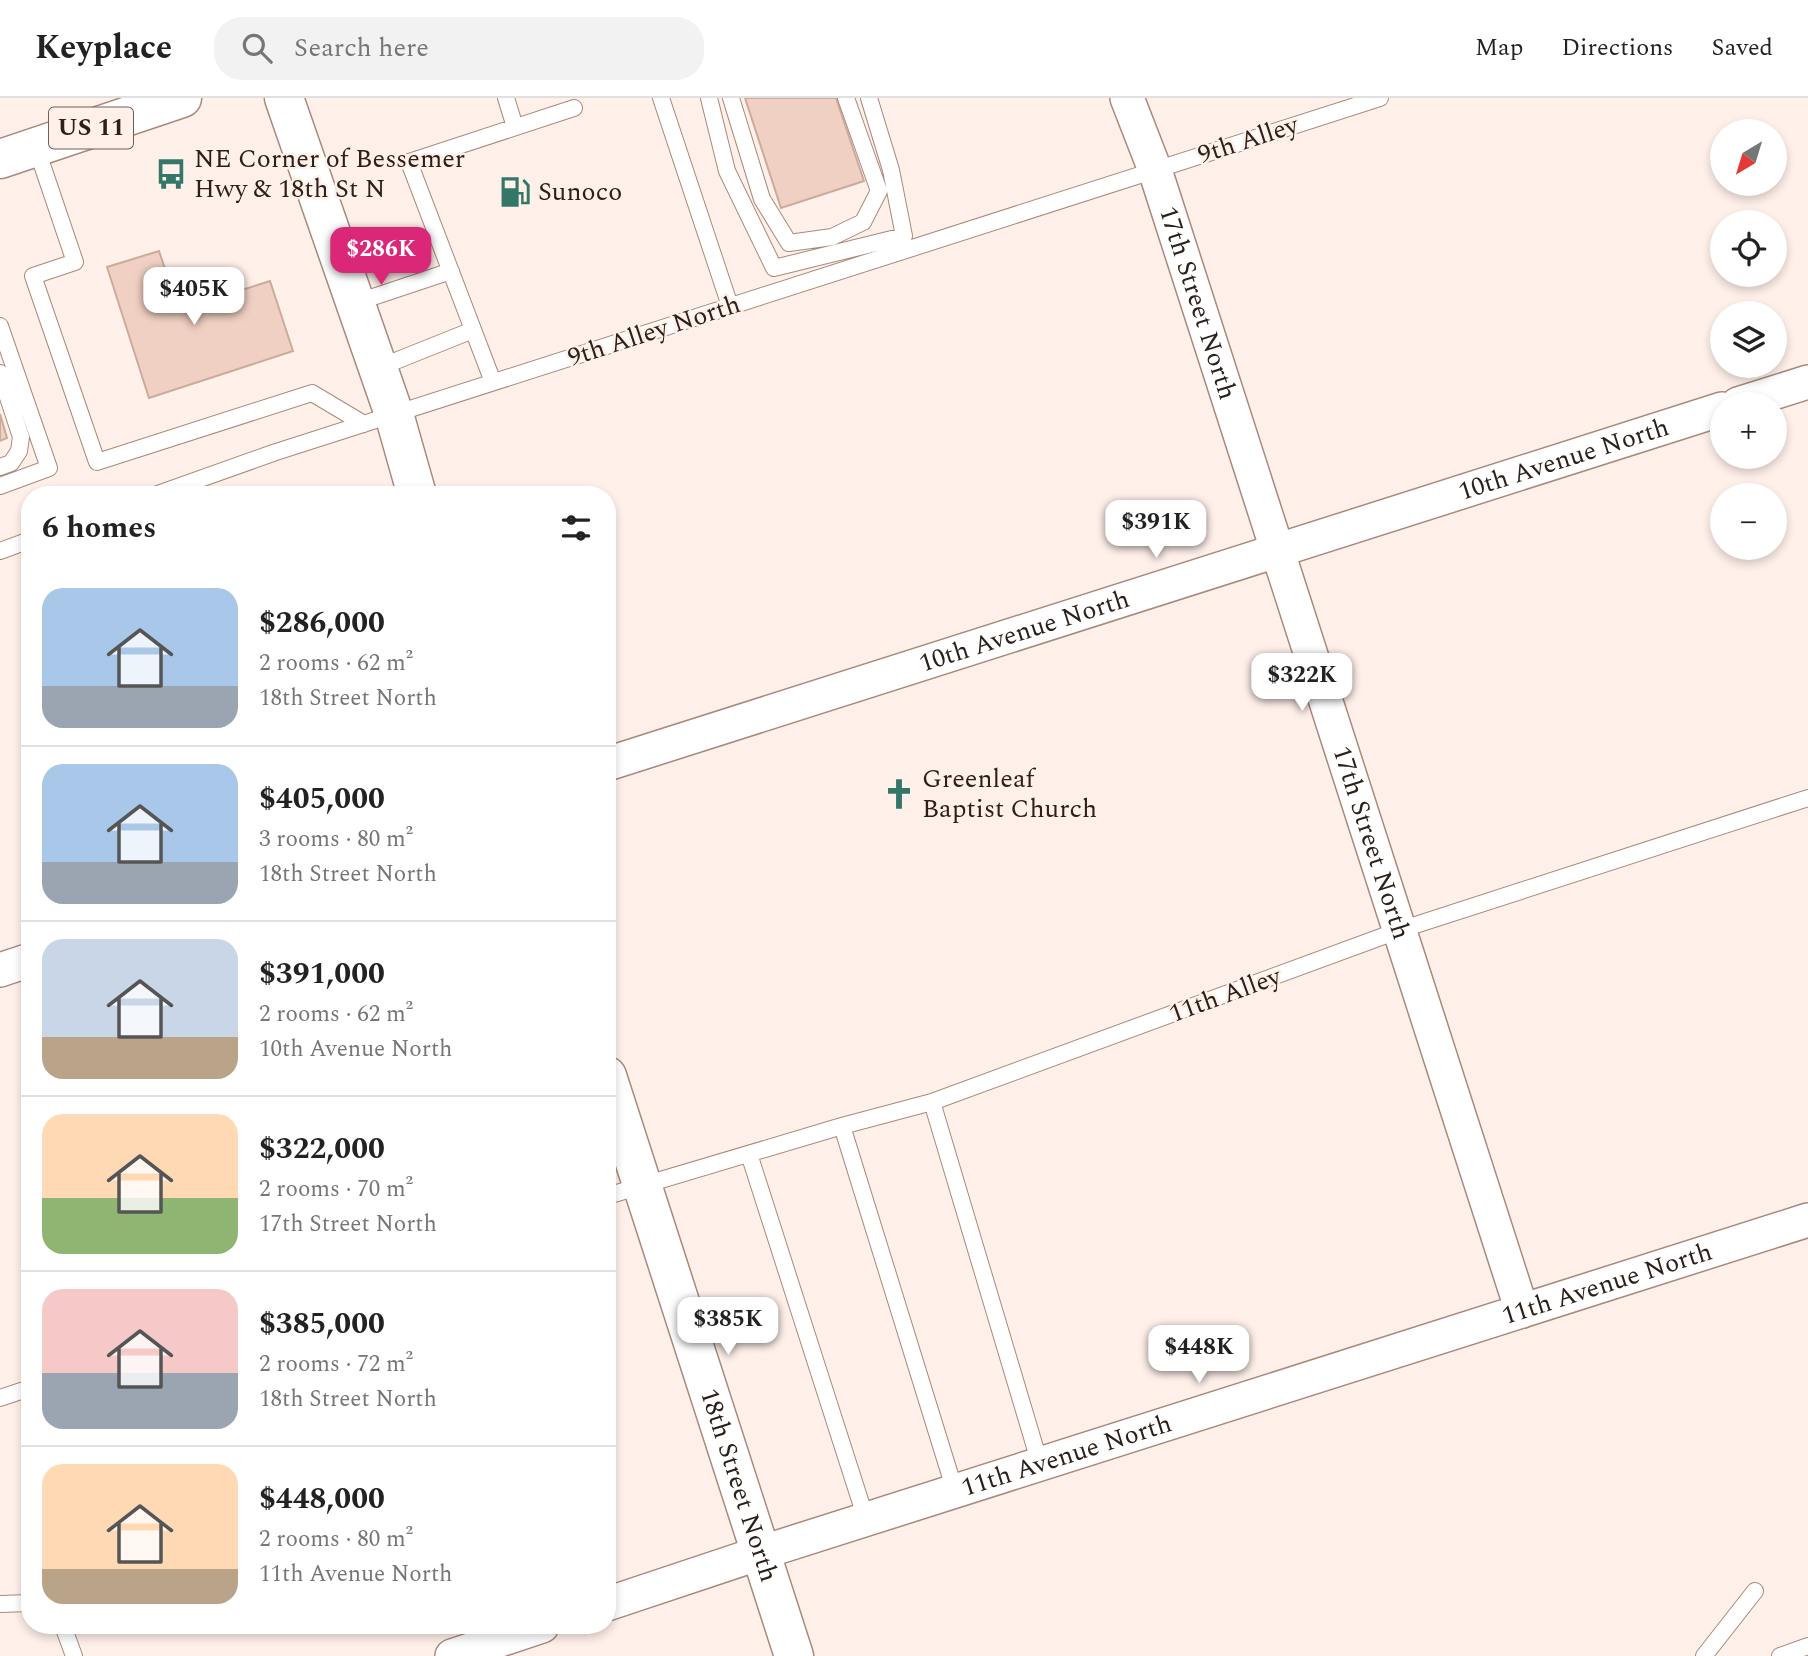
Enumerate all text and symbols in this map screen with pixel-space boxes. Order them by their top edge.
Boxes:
search box [214,17,704,80]
text: Keyplace [35,23,172,73]
text: Search here [294,28,429,68]
icon: search [238,29,276,67]
text: Map [1475,30,1523,66]
text: Directions [1561,30,1673,66]
text: Saved [1711,30,1773,66]
street label: 9th Alley [1193,105,1305,175]
road number: US 11 [49,108,133,148]
north arrow [1710,119,1787,196]
map controls [1710,119,1787,560]
place label: NE Corner of Bessemer Hwy & 18th St N [194,139,465,209]
bus stop icon: NE Corner of Bessemer Hwy & 18th St N [154,157,188,191]
place label: Sunoco [538,172,622,212]
fuel station icon: Sunoco [498,175,532,209]
street label: 17th Street North [1148,201,1248,405]
button: locate [1710,210,1787,287]
pin: $286K [332,228,430,287]
text: $286K [346,232,416,267]
pin: $405K [145,268,243,327]
text: $405K [159,272,229,307]
street label: 9th Alley North [563,284,745,378]
button: layers [1710,301,1787,378]
button: + [1710,392,1787,469]
street label: 10th Avenue North [1453,407,1674,512]
button: − [1710,483,1787,560]
pin: $391K [1107,500,1205,560]
text: 6 homes [42,505,156,551]
text: $391K [1121,505,1191,540]
icon: filters [557,509,595,547]
street label: 10th Avenue North [914,579,1135,683]
text: $286,000 [259,600,385,646]
icon: home [98,616,182,700]
text: 2 rooms · 62 m² [259,646,413,681]
pin: $322K [1253,654,1351,713]
text: $322K [1267,658,1337,693]
text: 18th Street North [259,681,437,716]
street label: 17th Street North [1322,741,1421,945]
place label: Greenleaf Baptist Church [922,759,1097,829]
text: $405,000 [259,776,385,822]
church icon: Greenleaf Baptist Church [882,777,916,811]
icon: home [98,792,182,876]
text: 3 rooms · 80 m² [259,822,413,857]
text: 18th Street North [259,857,437,892]
text: $391,000 [259,951,385,997]
street label: 11th Alley [1163,956,1288,1034]
icon: home [98,967,182,1051]
text: 2 rooms · 62 m² [259,997,413,1032]
text: 10th Avenue North [259,1032,452,1067]
text: $322,000 [259,1126,385,1172]
icon: home [98,1142,182,1226]
text: 2 rooms · 70 m² [259,1172,413,1207]
text: 17th Street North [259,1207,437,1242]
street label: 11th Avenue North [1497,1232,1717,1336]
pin: $385K [679,1298,777,1357]
text: $385,000 [259,1301,385,1347]
text: $385K [693,1302,763,1337]
icon: home [98,1317,182,1401]
pin: $448K [1150,1326,1248,1385]
text: $448K [1164,1330,1234,1365]
text: 2 rooms · 72 m² [259,1347,413,1382]
text: 18th Street North [259,1382,437,1417]
street label: 18th Street North [689,1383,789,1587]
street label: 11th Avenue North [956,1403,1177,1508]
text: $448,000 [259,1476,385,1522]
icon: home [98,1492,182,1576]
text: 2 rooms · 80 m² [259,1522,413,1557]
text: 11th Avenue North [259,1557,452,1592]

